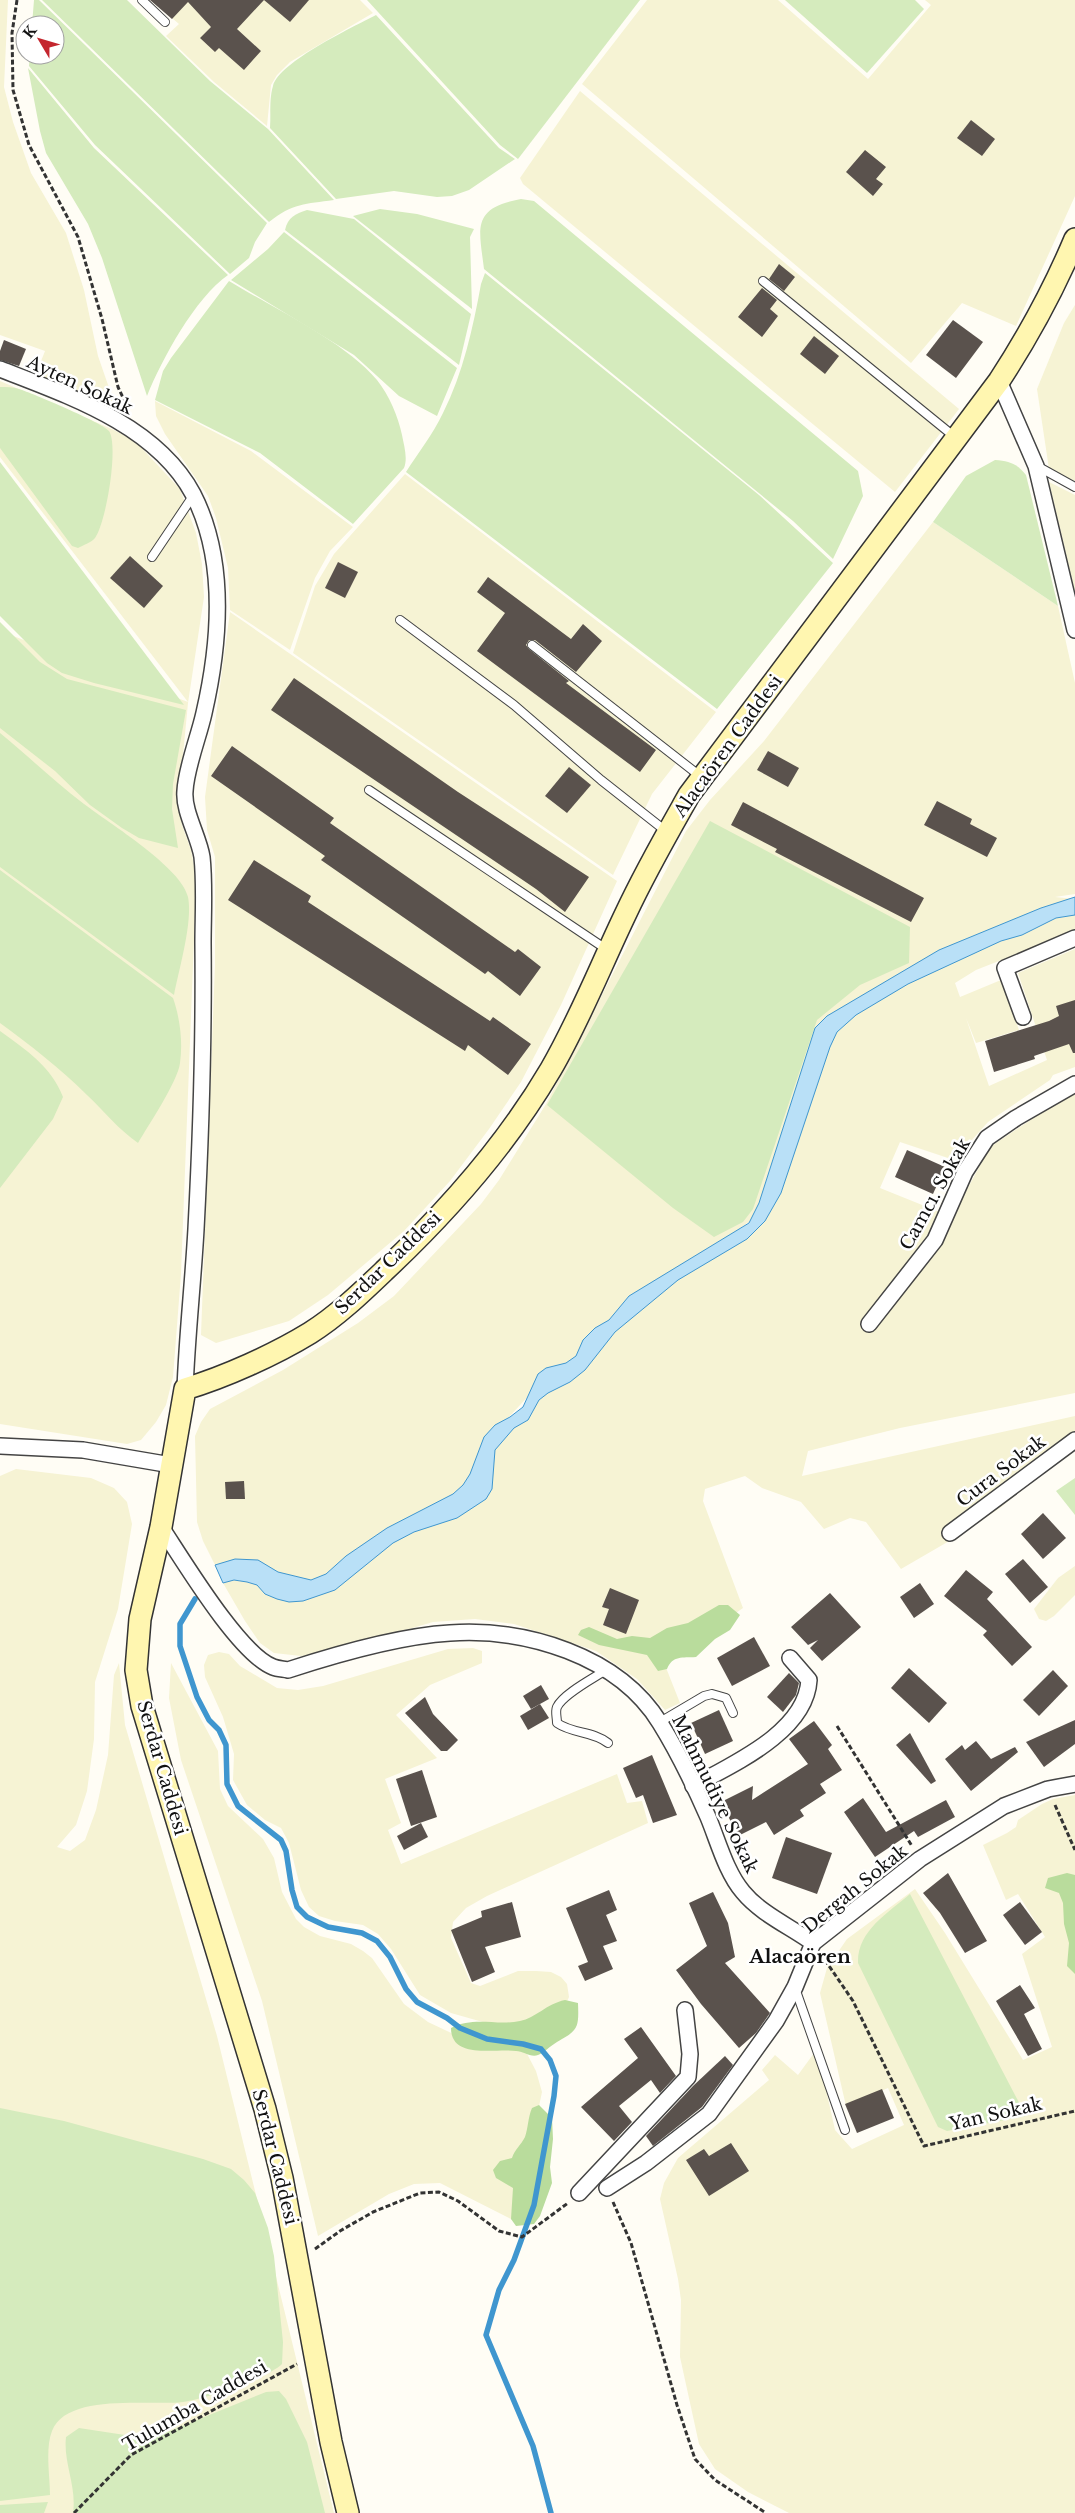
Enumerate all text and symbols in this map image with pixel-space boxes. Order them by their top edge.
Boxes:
north arrow [15,15,65,65]
text: K [19,22,41,42]
street label: Ayten Sokak [23,350,137,419]
street label: Alacaören Caddesi [668,670,787,822]
street label: Camcı. Sokak [895,1134,975,1254]
street label: Serdar Caddesi [330,1207,446,1319]
street label: Cura Sokak [952,1430,1050,1512]
street label: Serdar Caddesi [132,1698,192,1838]
street label: Mahmudiye Sokak [667,1711,763,1877]
street label: Dergah Sokak [798,1840,912,1938]
district label: Alacaören [748,1945,851,1968]
street label: Serdar Caddesi [248,2087,302,2227]
street label: Yan Sokak [946,2093,1045,2136]
street label: Tulumba Caddesi [119,2356,271,2456]

